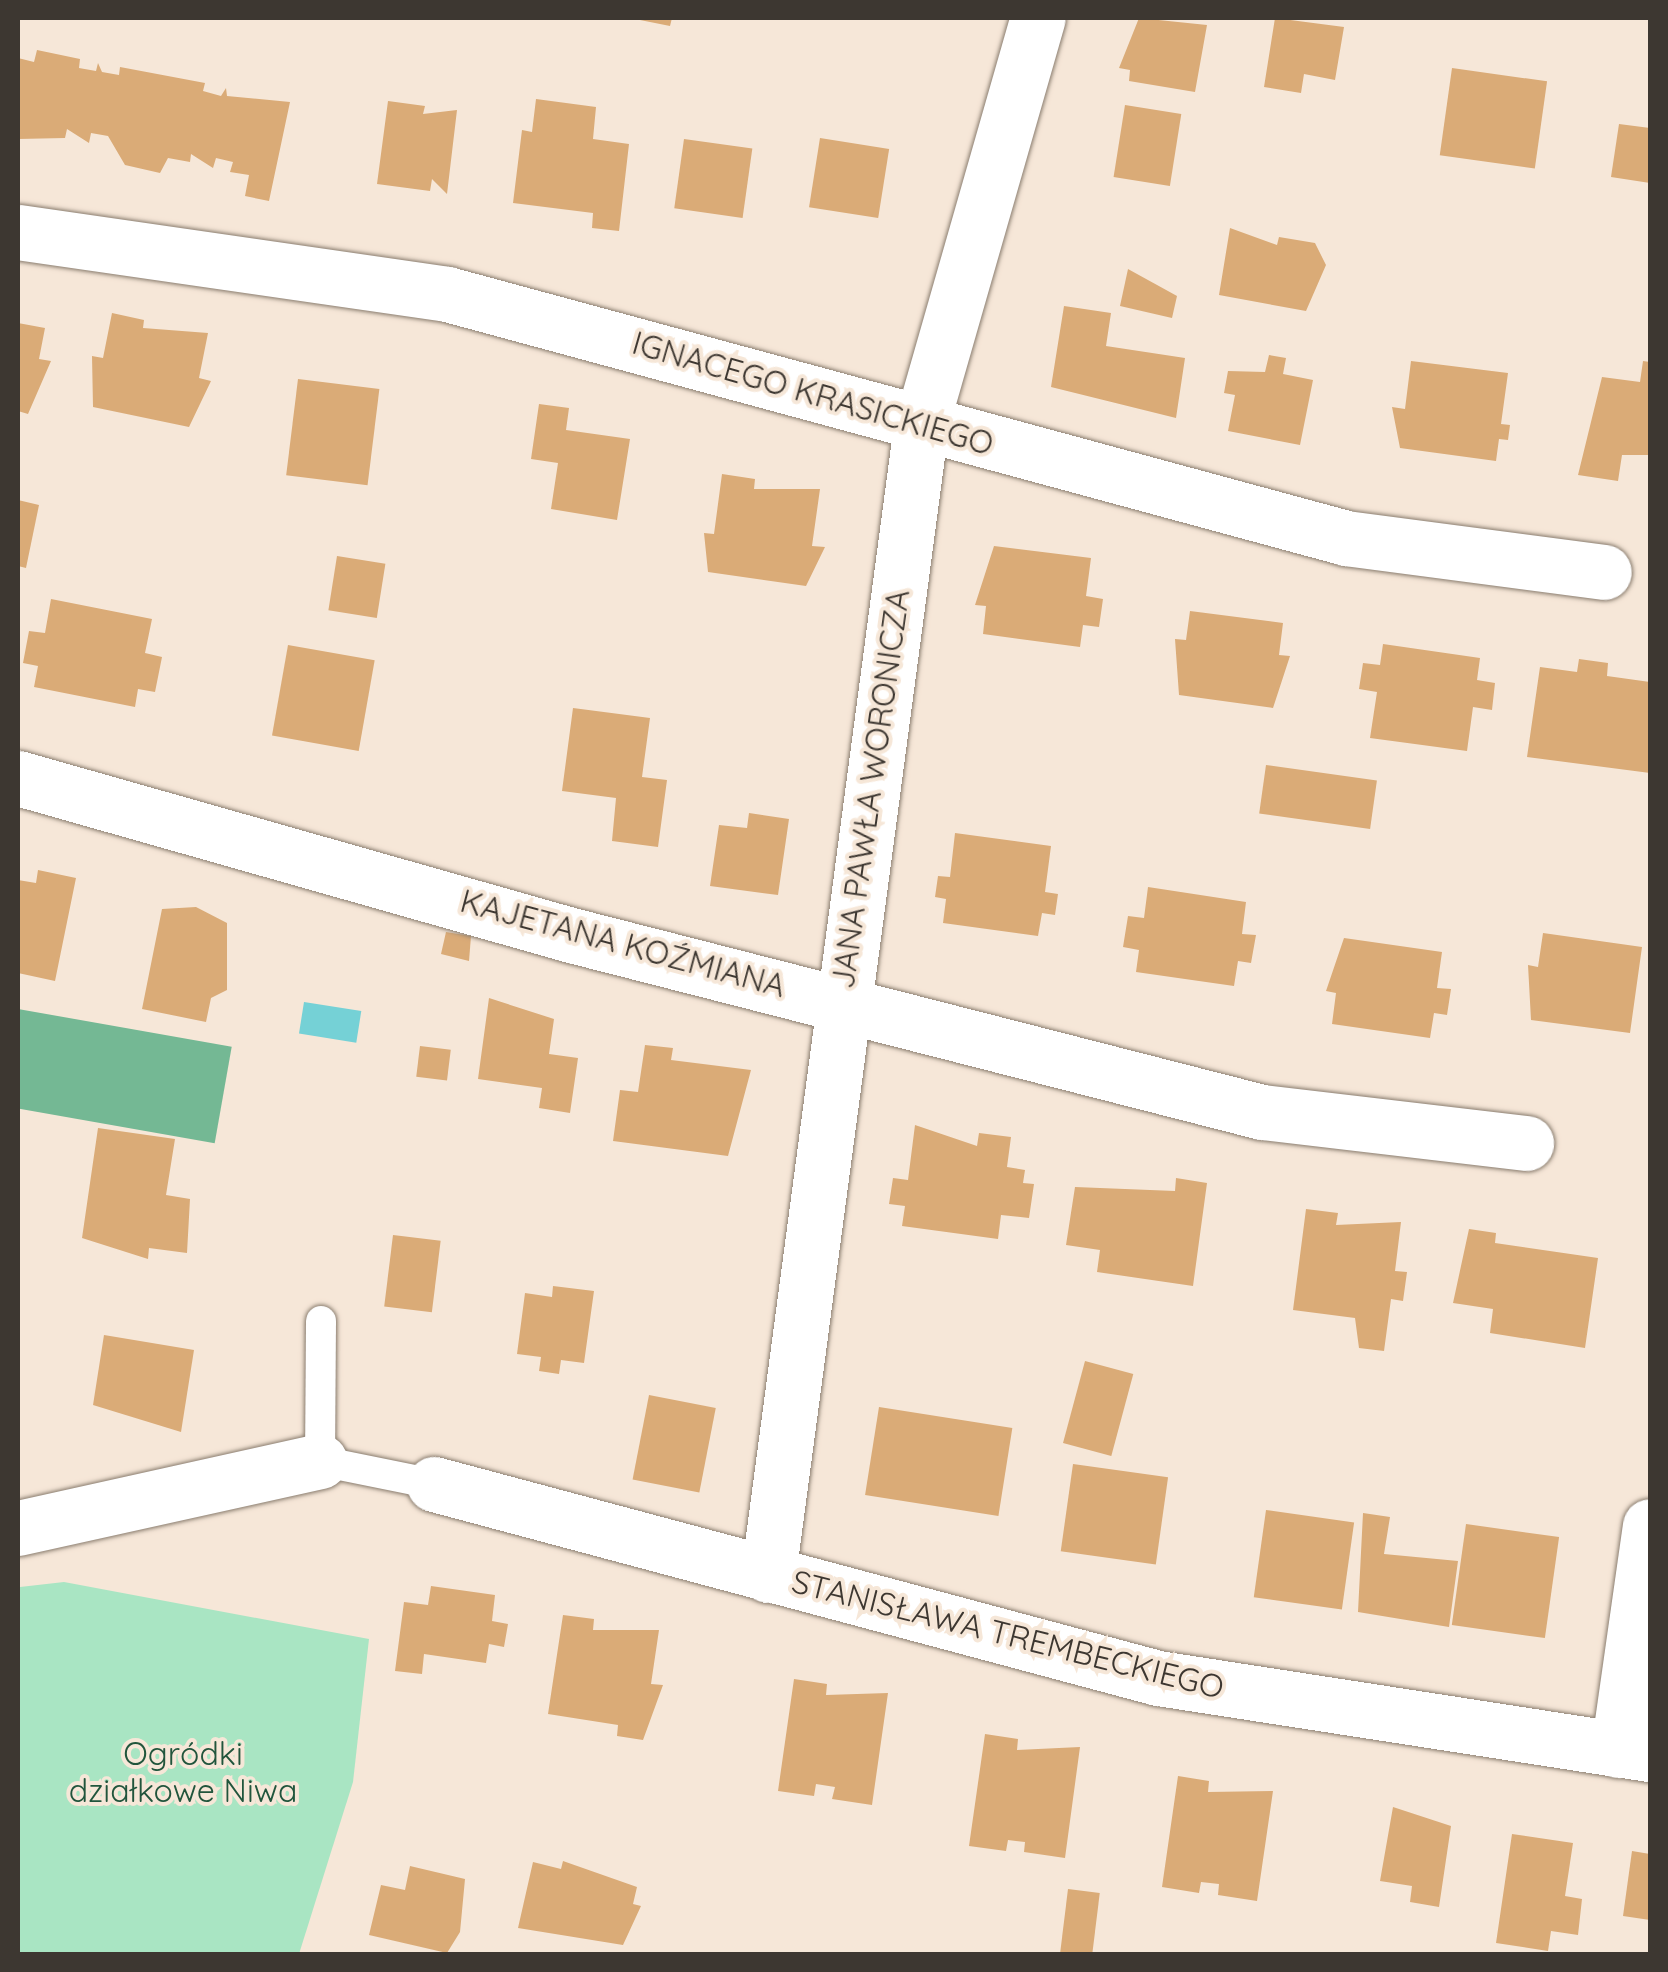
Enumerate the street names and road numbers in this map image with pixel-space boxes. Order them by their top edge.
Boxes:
street label: IGNACEGO KRASICKIEGO [628,323,998,463]
street label: JANA PAWŁA WORONICZA [823,587,917,991]
street label: KAJETANA KOŹMIANA [456,881,790,1005]
street label: STANISŁAWA TREMBECKIEGO [788,1562,1228,1706]

